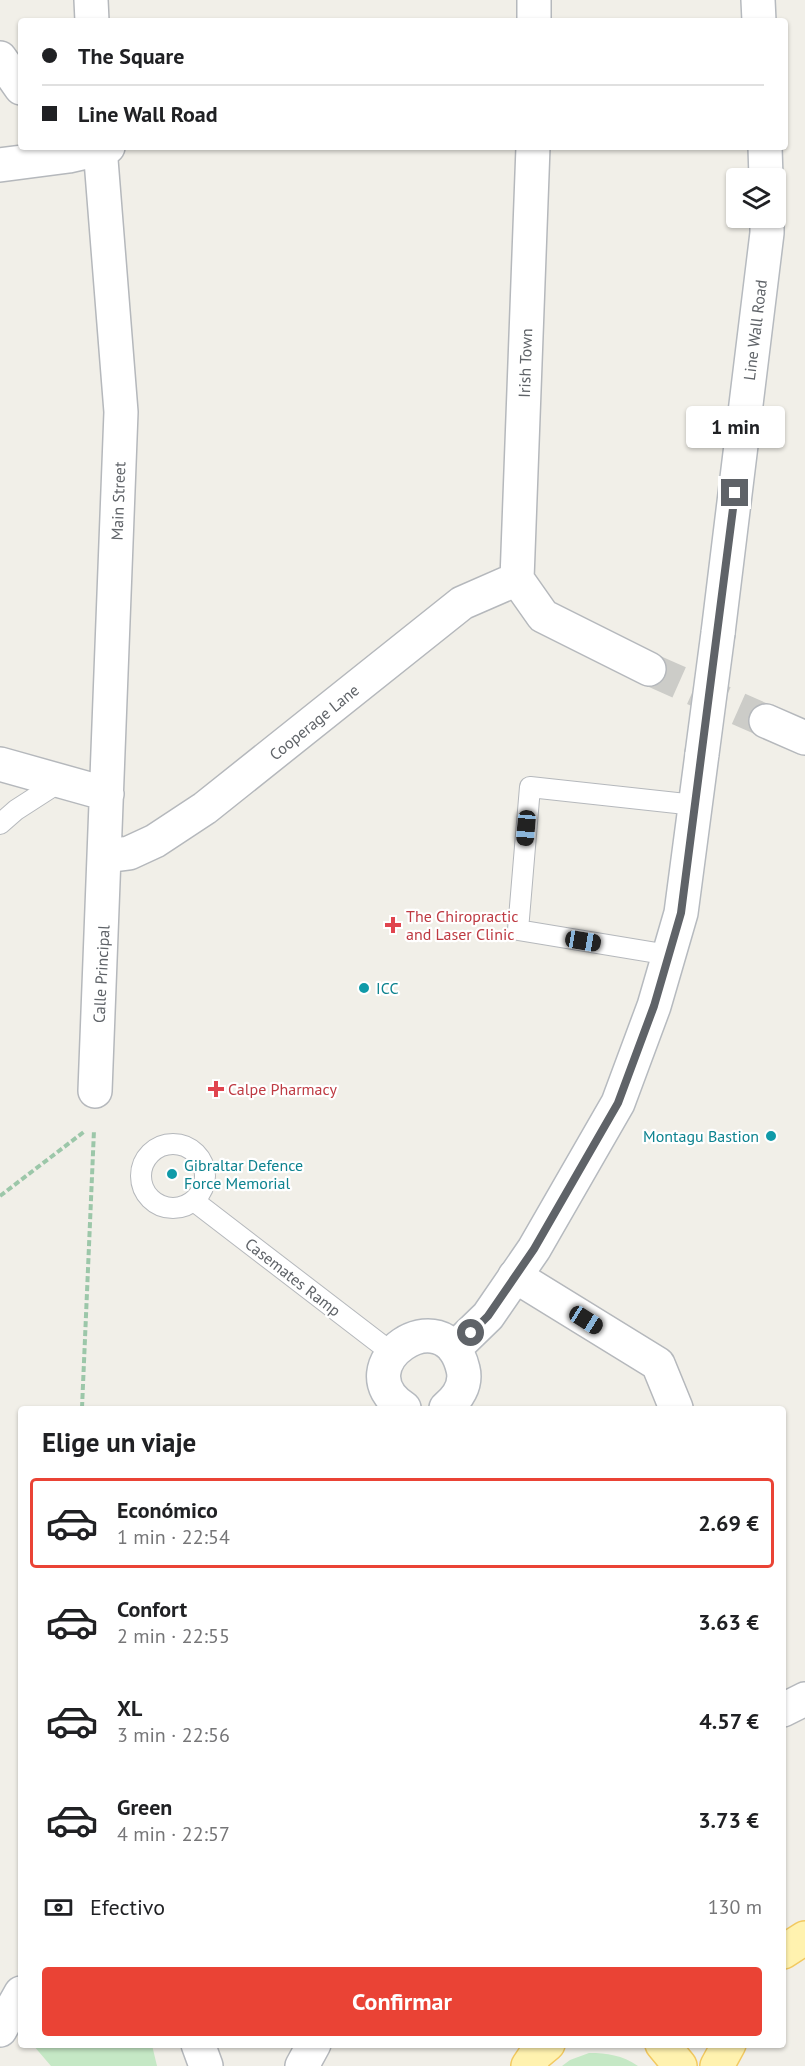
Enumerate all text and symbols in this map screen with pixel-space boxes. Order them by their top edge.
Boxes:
text: The Square [78,42,184,70]
text: Line Wall Road [78,100,218,128]
map controls [726,168,786,228]
button: layers [726,168,786,228]
street label: Line Wall Road [739,278,771,382]
street label: Irish Town [514,328,536,398]
callout: 1 min [686,406,784,448]
text: 1 min [711,414,760,440]
street label: Main Street [107,461,129,541]
route end [721,479,748,506]
street label: Cooperage Lane [265,680,363,764]
car [515,809,537,847]
place label: The Chiropractic and Laser Clinic [406,906,518,944]
marker: The Chiropractic and Laser Clinic [384,916,402,934]
street label: Calle Principal [88,924,114,1024]
car [564,929,602,953]
place label: ICC [376,978,399,998]
marker: ICC [357,981,371,995]
place label: Calpe Pharmacy [228,1079,338,1099]
marker: Calpe Pharmacy [209,1082,223,1096]
place label: Montagu Bastion [643,1126,759,1146]
marker: Montagu Bastion [764,1129,778,1143]
place label: Gibraltar Defence Force Memorial [184,1155,303,1193]
marker: Gibraltar Defence Force Memorial [165,1167,179,1181]
street label: Casemates Ramp [241,1233,345,1321]
car [566,1303,606,1337]
route start [457,1319,484,1346]
text: Elige un viaje [42,1425,196,1459]
icon: car [45,1496,99,1550]
text: Económico [117,1496,218,1524]
text: 2.69 € [698,1509,759,1537]
text: 1 min · 22:54 [117,1524,230,1550]
icon: car [45,1595,99,1649]
text: Confort [117,1595,187,1623]
text: 3.63 € [698,1608,759,1636]
text: 2 min · 22:55 [117,1623,230,1649]
icon: car [45,1694,99,1748]
text: XL [117,1694,142,1722]
text: 4.57 € [699,1707,759,1735]
text: 3 min · 22:56 [117,1722,230,1748]
icon: car [45,1793,99,1847]
text: Green [117,1793,172,1821]
text: 3.73 € [698,1806,759,1834]
text: 4 min · 22:57 [117,1821,230,1847]
icon: cash [42,1891,75,1924]
text: Efectivo [90,1893,165,1921]
text: 130 m [708,1894,762,1920]
button: Confirmar [42,1967,762,2036]

